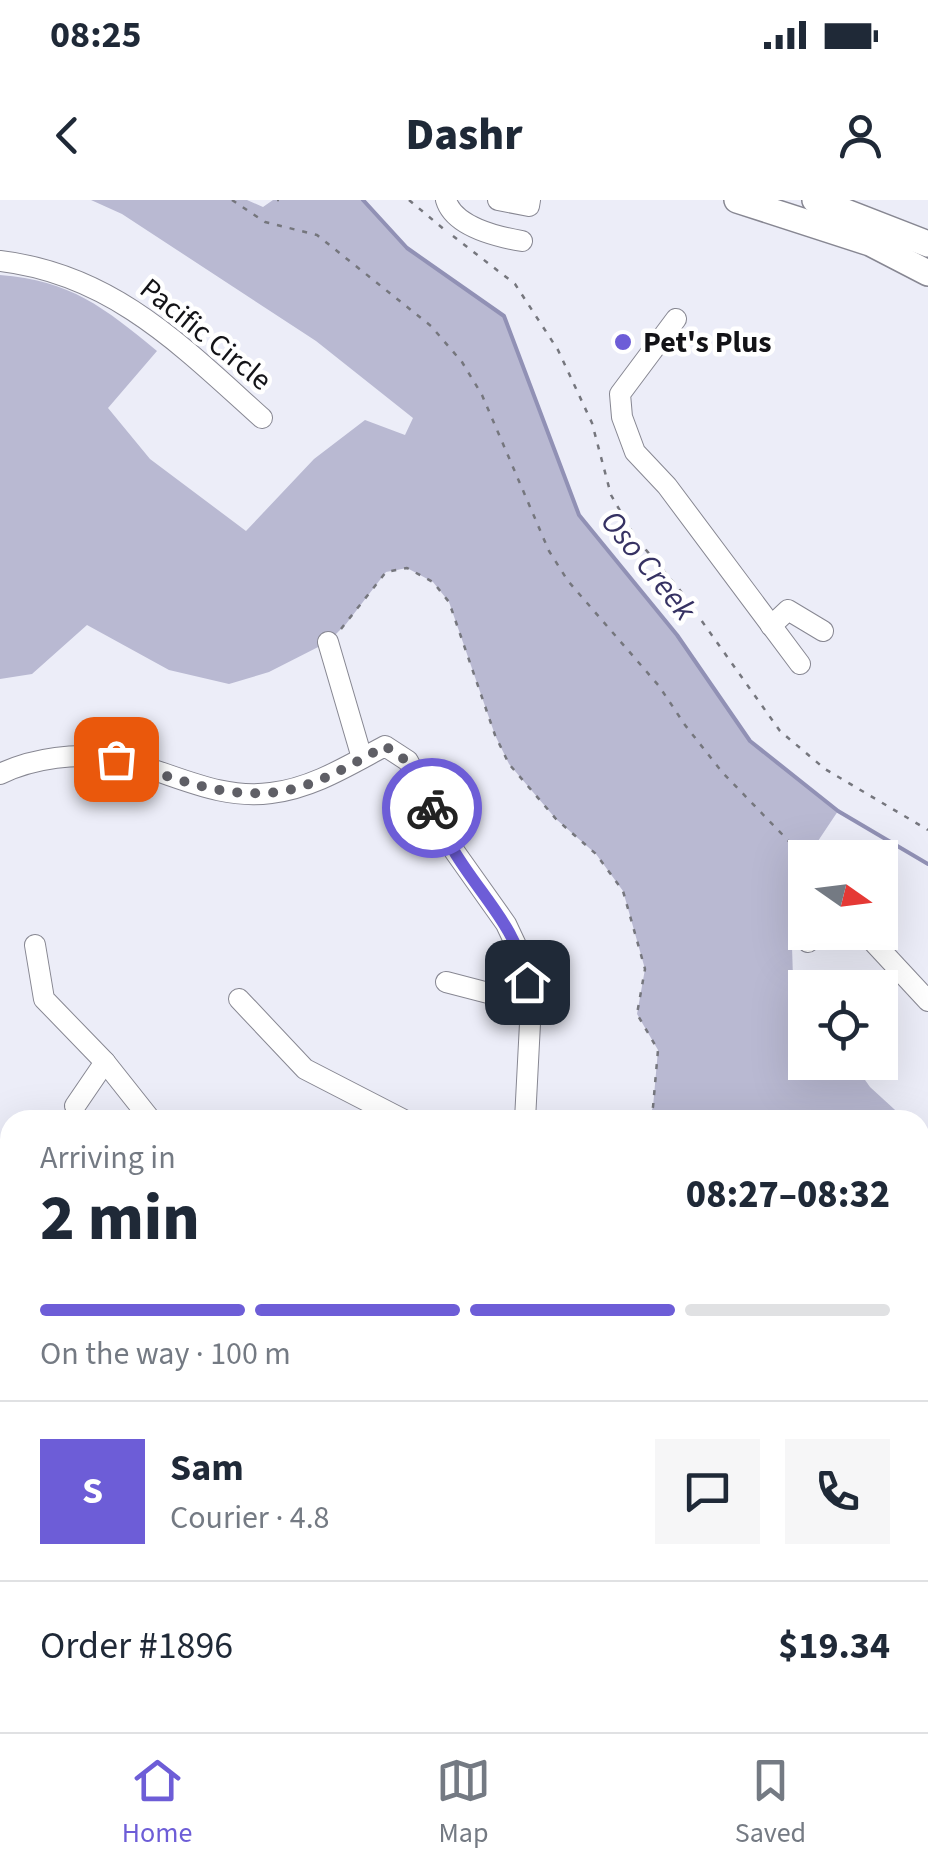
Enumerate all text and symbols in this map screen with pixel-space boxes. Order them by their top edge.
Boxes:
text: 08:25 [50,8,142,62]
text: Dashr [405,103,523,167]
icon: back [40,108,95,163]
icon: person [833,108,888,163]
street label: Pacific Circle [131,268,281,401]
place label: Pet's Plus [643,321,771,364]
marker: Pet's Plus [612,331,634,353]
water label: Oso Creek [589,501,708,631]
pin [74,717,159,802]
icon: bag [89,732,144,787]
courier [382,758,482,858]
icon: bike [405,781,460,836]
north arrow [788,840,898,950]
map controls [788,840,898,1080]
pin [485,940,570,1025]
icon: home [500,955,555,1010]
button: locate [788,970,898,1080]
text: Arriving in [40,1135,176,1181]
text: 08:27–08:32 [686,1168,890,1222]
text: 2 min [40,1172,200,1265]
text: On the way · 100 m [40,1331,291,1377]
button: chat [655,1439,760,1544]
button: phone [785,1439,890,1544]
text: Sam [170,1441,244,1495]
text: S [82,1464,103,1518]
text: Courier · 4.8 [170,1495,330,1541]
text: Order #1896 [40,1619,233,1673]
text: $19.34 [778,1619,890,1673]
tab: Home [122,1753,192,1853]
tab: Map [436,1753,491,1853]
tab: Saved [735,1753,806,1853]

